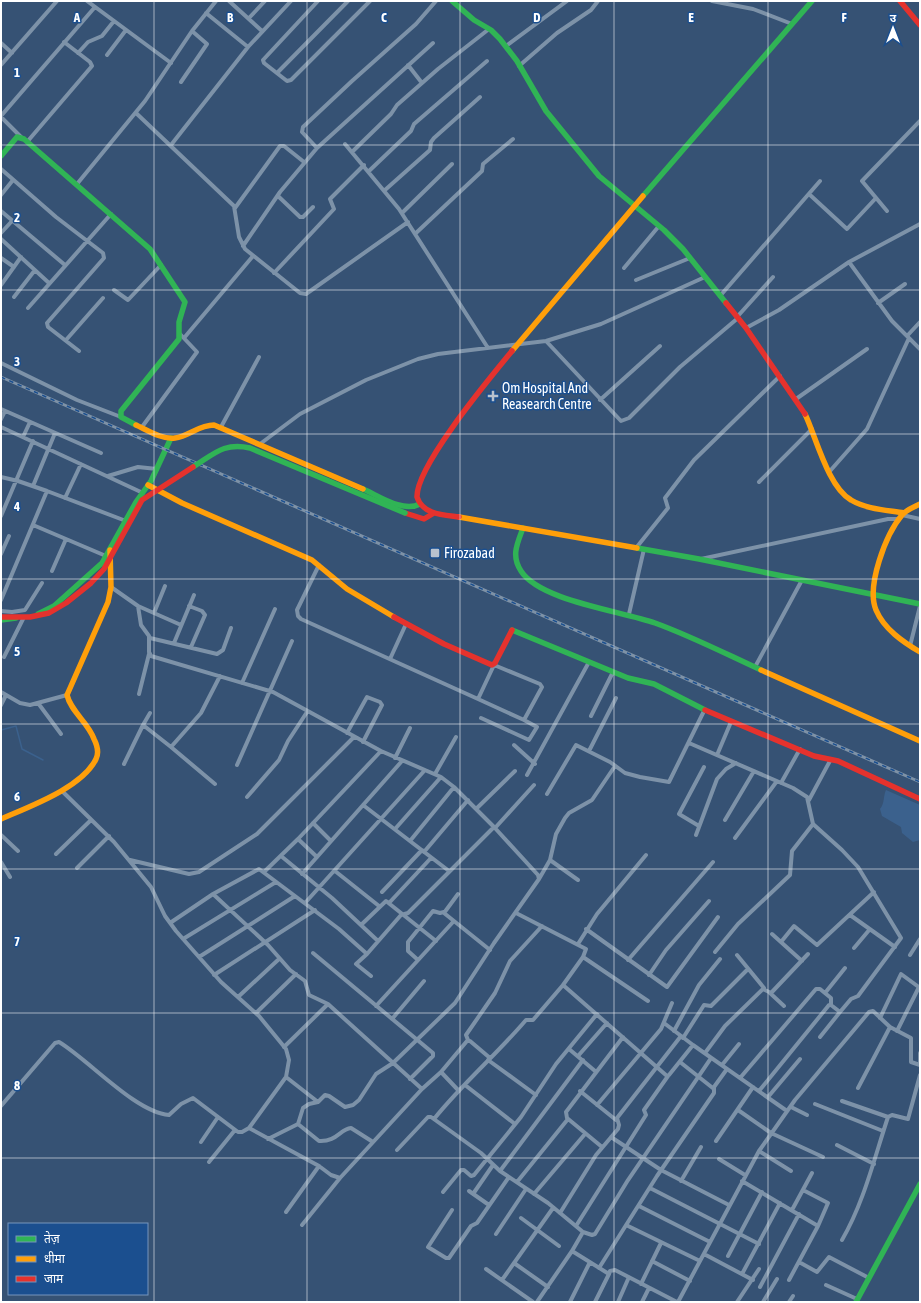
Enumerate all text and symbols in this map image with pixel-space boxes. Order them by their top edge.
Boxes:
north arrow [873,8,913,48]
text: A [73,10,81,25]
text: B [227,10,234,25]
text: C [381,10,387,25]
text: D [533,10,541,25]
text: E [688,10,694,25]
text: F [841,10,847,25]
text: उ [890,12,897,24]
text: 1 [14,65,20,80]
text: 2 [14,210,20,225]
text: 3 [14,354,20,369]
place label: Om Hospital And Reasearch Centre [502,380,592,412]
marker: Om Hospital And Reasearch Centre [487,390,499,402]
text: 4 [13,499,20,514]
place label: Firozabad [444,545,495,561]
marker: Firozabad [429,547,441,559]
text: 5 [14,644,20,659]
text: 6 [14,789,20,804]
text: 7 [14,934,20,949]
text: 8 [14,1078,20,1093]
legend [8,1223,148,1295]
text: तेज़ [44,1231,61,1246]
text: धीमा [44,1251,66,1266]
text: जाम [44,1272,64,1286]

